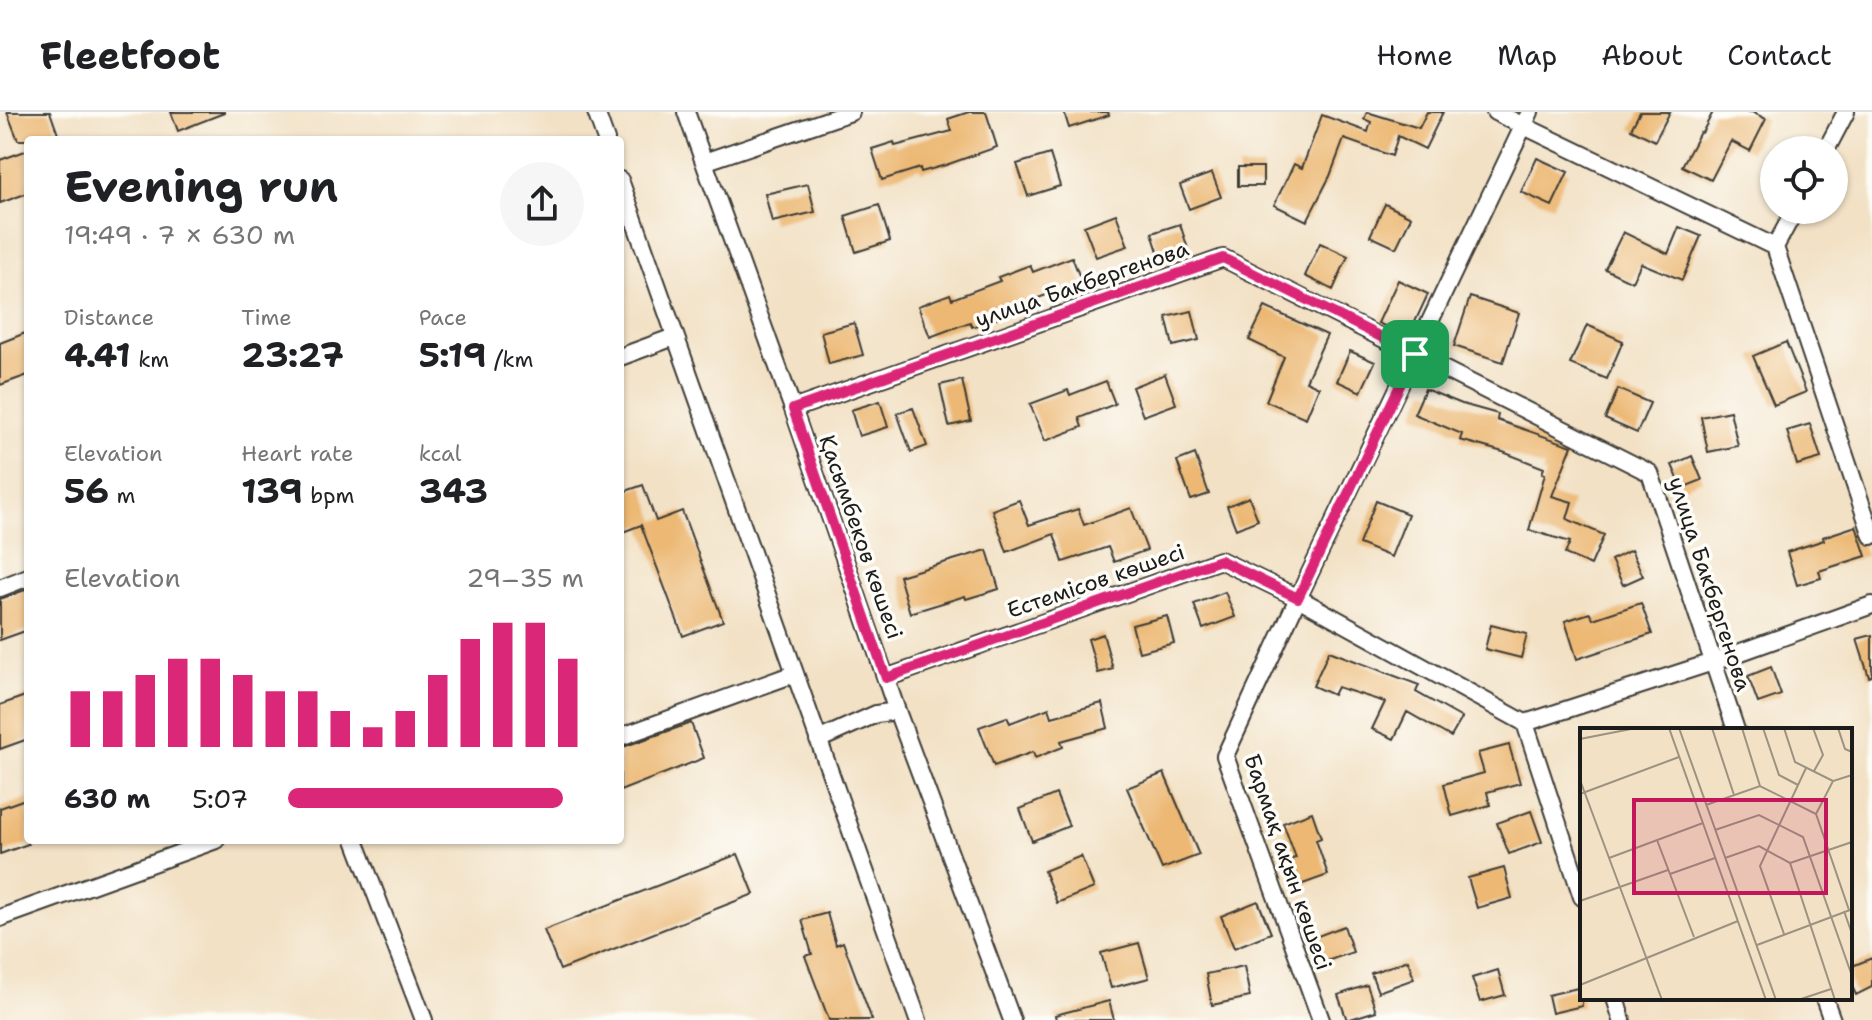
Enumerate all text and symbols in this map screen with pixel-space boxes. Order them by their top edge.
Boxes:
text: Fleetfoot [40,30,220,81]
text: Home [1376,36,1453,74]
text: Map [1497,36,1557,74]
text: About [1601,36,1683,74]
text: Contact [1727,36,1832,74]
map controls [1760,136,1848,224]
button: locate [1760,136,1848,224]
text: Evening run [64,157,338,216]
button: share [500,162,584,246]
text: 19:49 · 7 × 630 m [64,217,295,252]
street label: улица Бакбергенова [971,234,1193,334]
text: Distance [64,303,154,332]
text: Time [241,303,292,332]
text: Pace [419,303,467,332]
pin [1381,320,1449,388]
text: 4.41 [64,332,131,378]
text: 23:27 [241,332,344,378]
text: 5:19 [419,332,487,378]
icon: arrive [1393,332,1437,376]
text: km [131,345,169,374]
text: /km [487,345,533,374]
street label: Қасымбеков көшесі [812,431,910,643]
text: Elevation [64,439,162,468]
text: Heart rate [241,439,353,468]
text: kcal [419,439,461,468]
text: 56 [64,468,109,514]
text: 139 [241,468,303,514]
text: 343 [419,468,488,514]
street label: улица Бакбергенова [1662,473,1758,695]
text: m [109,481,136,510]
text: bpm [303,481,355,510]
street label: Естемісов көшесі [1003,537,1189,625]
text: Elevation [64,560,180,595]
text: 29–35 m [466,560,584,595]
inset map [1580,728,1852,1000]
street label: Бармақ ақын көшесі [1237,750,1339,974]
text: 630 m [64,781,150,816]
text: 5:07 [192,781,248,816]

